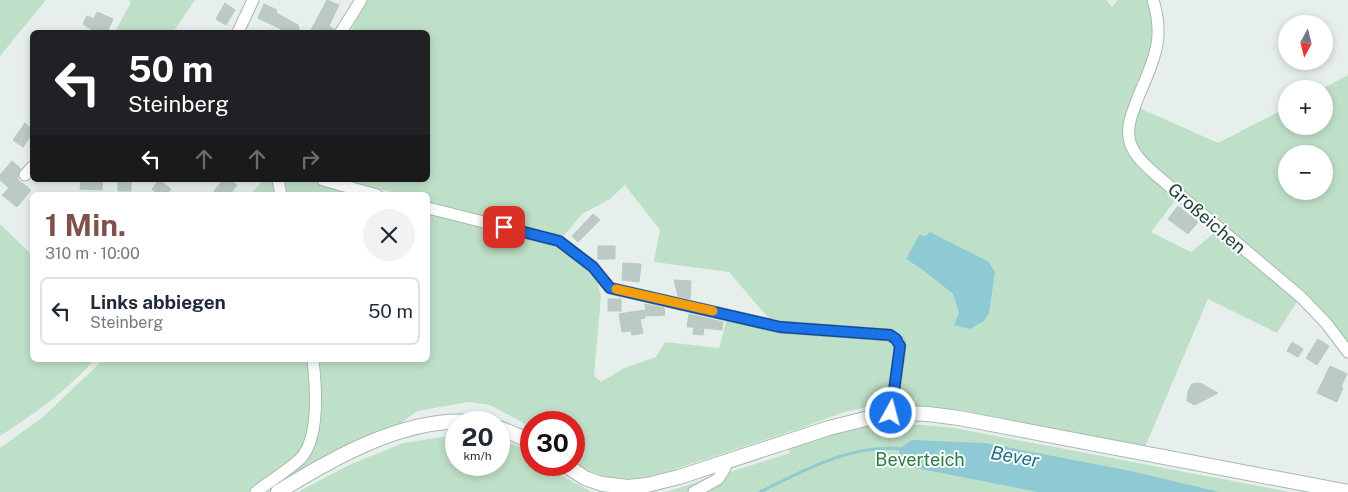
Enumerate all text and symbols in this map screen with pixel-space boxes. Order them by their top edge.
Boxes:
north arrow [1278,15,1332,70]
map controls [1278,15,1333,200]
text: 50 m [128,49,213,90]
icon: left [45,50,110,115]
button: + [1278,80,1333,135]
text: Steinberg [128,91,229,117]
icon: left [137,145,165,173]
icon: ahead [190,145,218,173]
icon: ahead [243,145,271,173]
icon: right [296,145,324,173]
button: − [1278,145,1333,200]
street label: Großeichen [1164,179,1250,257]
pin [483,206,525,248]
text: 1 Min. [45,207,126,243]
button: close [363,209,415,261]
icon: arrive [490,213,518,241]
text: 310 m · 10:00 [45,244,140,263]
text: Links abbiegen [90,291,226,313]
icon: left [47,297,75,325]
text: 50 m [368,300,413,322]
text: Steinberg [90,313,163,332]
position arrow [864,386,916,438]
speed limit sign: 30 [520,411,585,476]
text: 20 [462,422,494,452]
water label: Bever [989,441,1042,471]
text: km/h [463,449,492,463]
park label: Beverteich [875,449,965,470]

